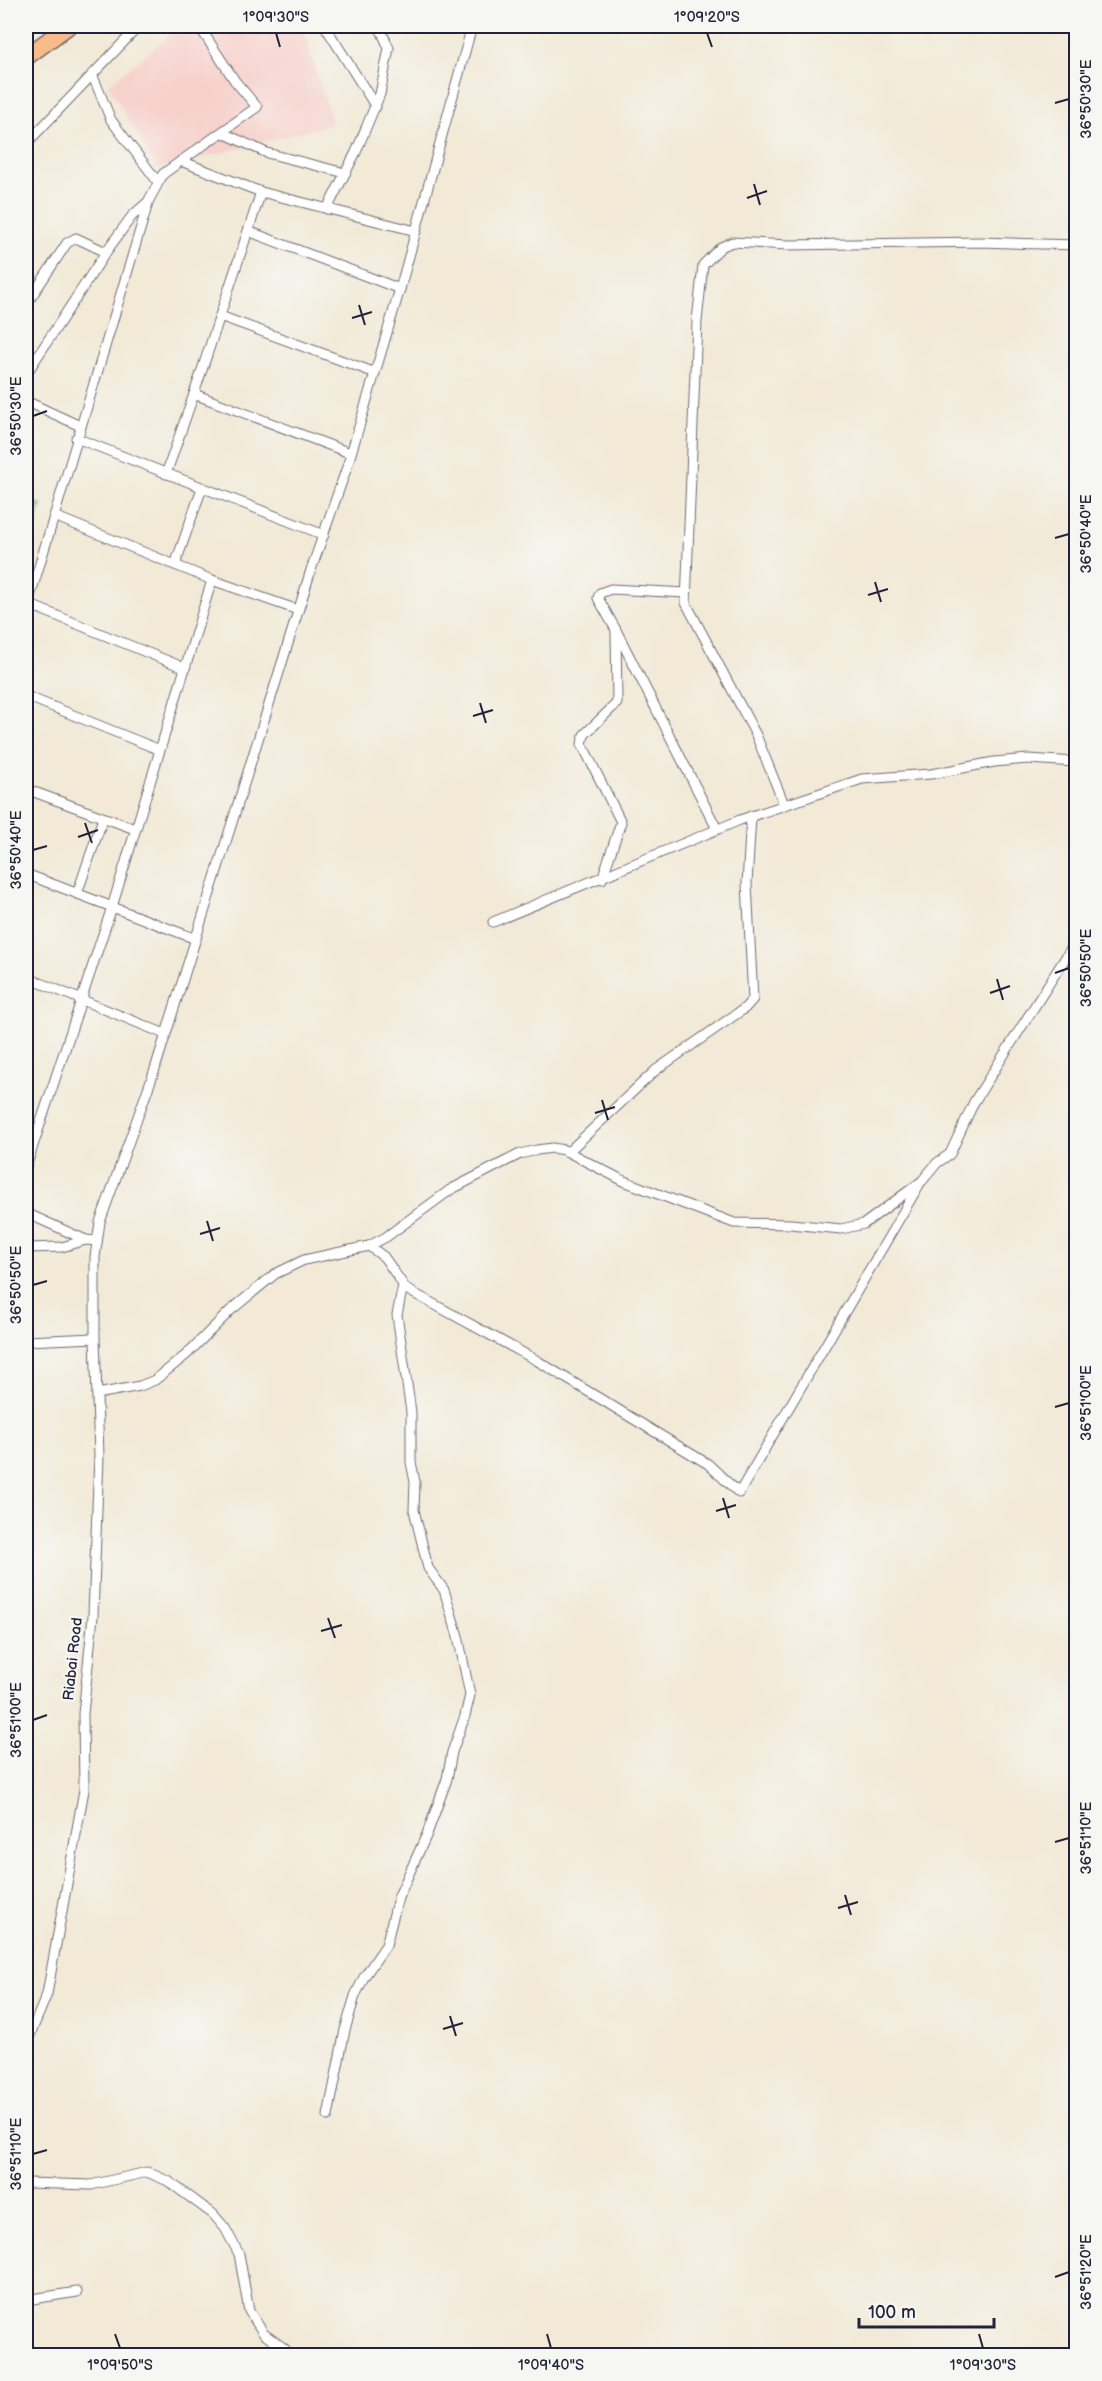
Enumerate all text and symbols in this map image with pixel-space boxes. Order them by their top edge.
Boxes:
text: 1°09'30"S [243,8,309,27]
text: 1°09'20"S [674,8,740,27]
text: 36°50'30"E [1077,59,1096,139]
text: 36°50'30"E [7,376,26,456]
text: 36°50'40"E [1077,494,1096,574]
text: 36°50'40"E [7,810,26,890]
text: 36°50'50"E [1077,929,1096,1007]
text: 36°50'50"E [7,1246,26,1324]
text: 36°51'00"E [1077,1365,1096,1441]
street label: Riabai Road [59,1617,87,1701]
text: 36°51'00"E [7,1682,26,1758]
text: 36°51'10"E [1077,1801,1096,1874]
text: 36°51'10"E [7,2117,26,2190]
text: 36°51'20"E [1077,2234,1096,2310]
scale bar [859,2291,994,2329]
text: 100 m [868,2302,916,2323]
text: 1°09'50"S [87,2356,153,2375]
text: 1°09'40"S [518,2356,584,2375]
text: 1°09'30"S [950,2356,1016,2375]

